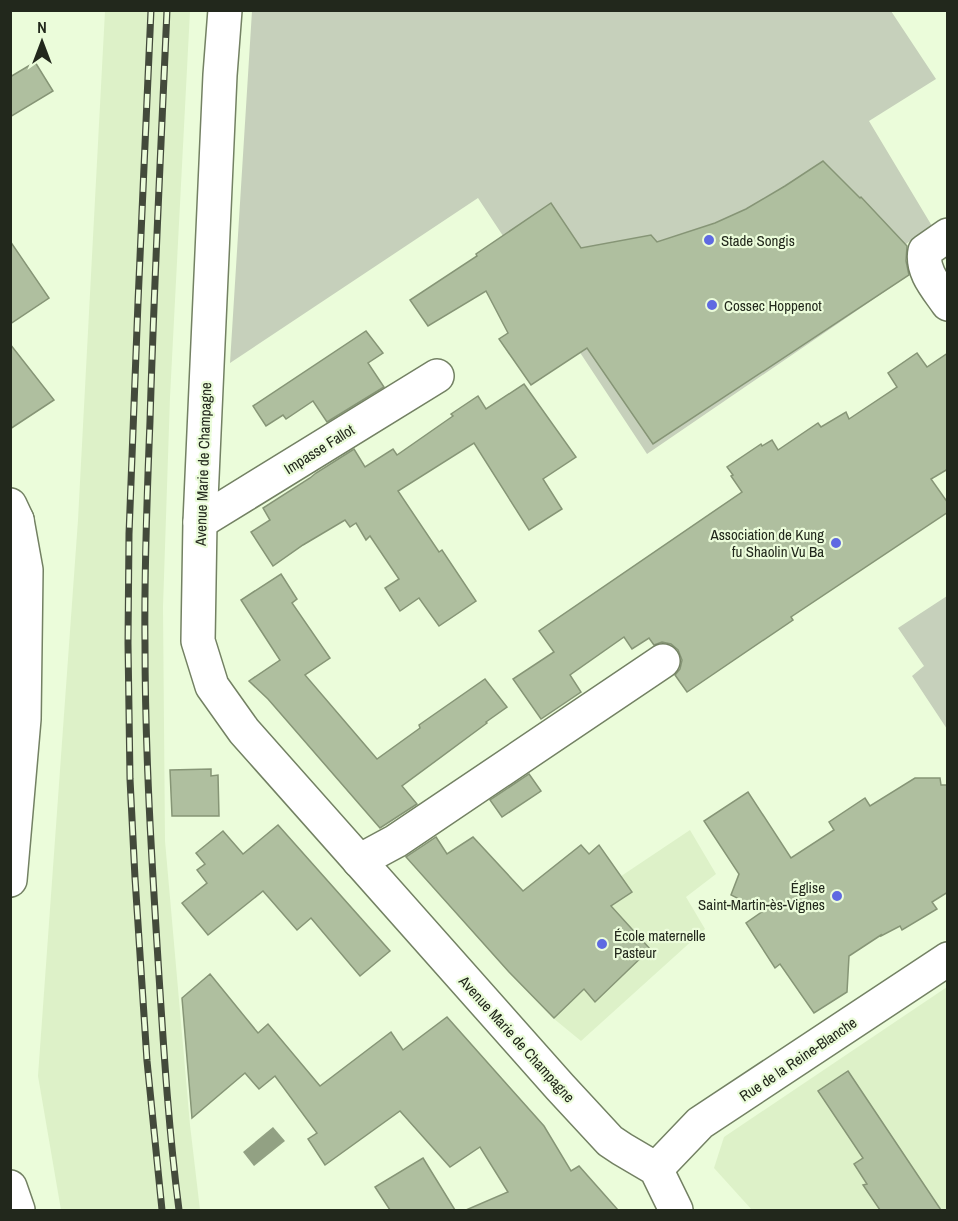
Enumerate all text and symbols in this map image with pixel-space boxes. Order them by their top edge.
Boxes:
north arrow [12,12,72,72]
text: N [37,16,47,38]
place label: Stade Songis [721,230,795,251]
marker: Stade Songis [702,233,716,247]
place label: Cossec Hoppenot [724,295,822,316]
marker: Cossec Hoppenot [705,298,719,312]
street label: Avenue Marie de Champagne [190,382,216,547]
street label: Impasse Fallot [280,419,359,479]
place label: Association de Kung fu Shaolin Vu Ba [709,524,824,562]
marker: Association de Kung fu Shaolin Vu Ba [829,536,843,550]
place label: Église Saint-Martin-ès-Vignes [698,877,825,915]
marker: Église Saint-Martin-ès-Vignes [830,889,844,903]
place label: École maternelle Pasteur [614,925,706,963]
marker: École maternelle Pasteur [595,937,609,951]
street label: Avenue Marie de Champagne [454,970,580,1107]
street label: Rue de la Reine-Blanche [735,1012,861,1106]

